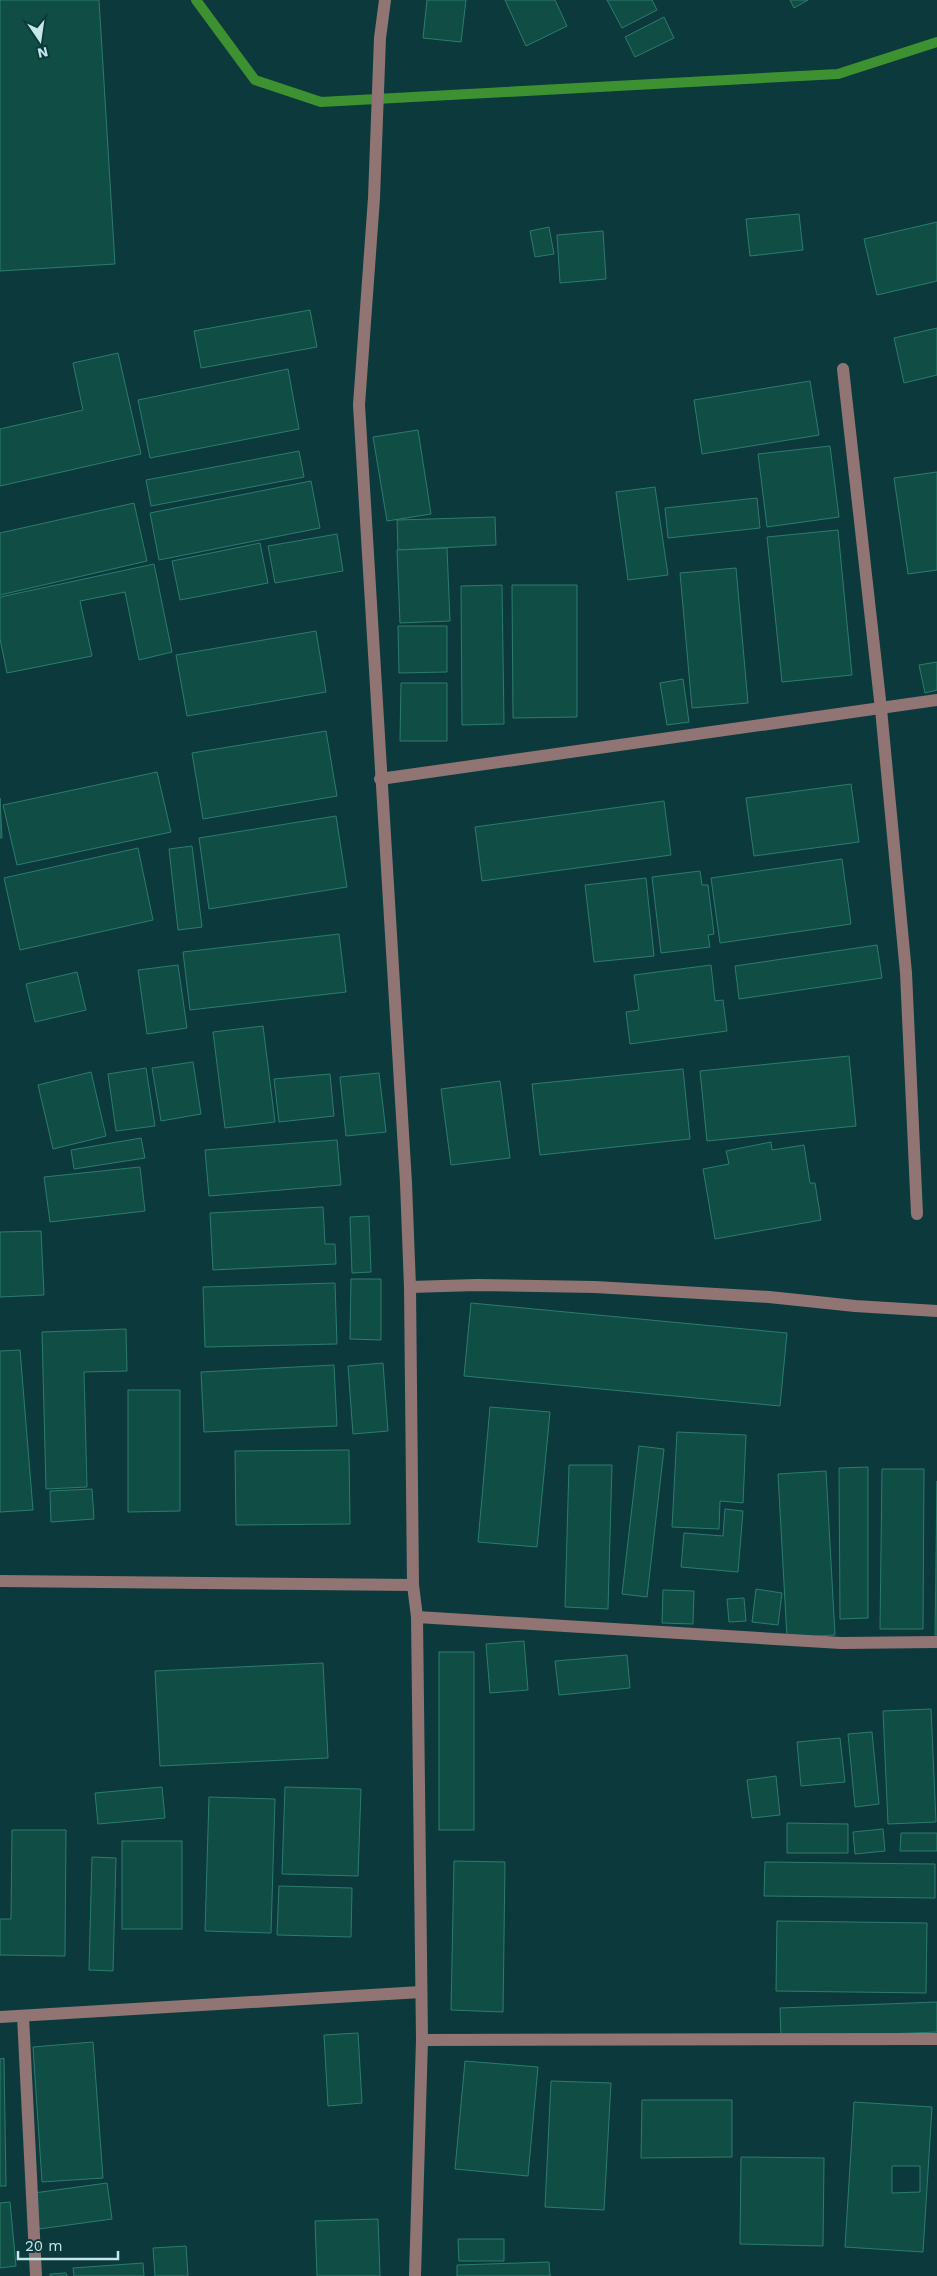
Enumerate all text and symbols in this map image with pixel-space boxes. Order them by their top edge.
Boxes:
north arrow [15,15,65,65]
text: N [36,44,50,62]
scale bar [18,2228,118,2260]
text: 20 m [25,2237,63,2255]

